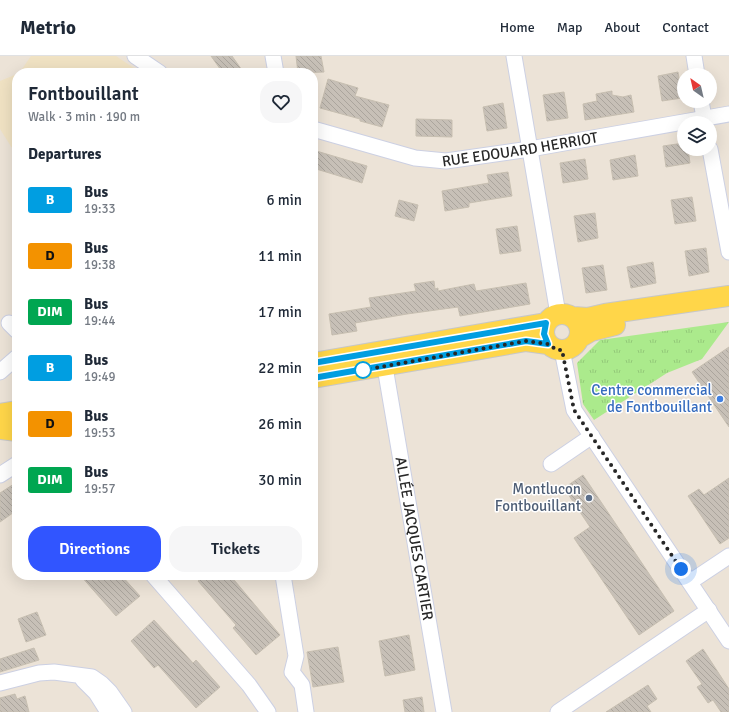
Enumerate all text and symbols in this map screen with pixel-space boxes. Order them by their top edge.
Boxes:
text: Metrio [20,16,76,40]
text: Home [500,19,535,36]
text: Map [557,19,582,36]
text: About [604,19,640,36]
text: Contact [662,19,709,36]
north arrow [677,68,717,108]
map controls [677,68,717,156]
button: heart [260,81,302,123]
text: Fontbouillant [28,82,139,106]
text: Walk · 3 min · 190 m [28,109,140,125]
button: layers [677,116,717,156]
street label: RUE EDOUARD HERRIOT [441,128,600,170]
text: Departures [28,145,101,163]
text: Bus [84,183,108,201]
text: B [46,191,54,208]
text: 6 min [266,191,302,209]
text: 19:33 [84,201,116,217]
text: Bus [84,239,108,257]
text: D [45,247,55,264]
text: 11 min [258,247,302,265]
text: 19:38 [84,257,116,273]
text: Bus [84,295,108,313]
text: DIM [37,303,63,320]
text: 17 min [258,303,302,321]
text: 19:44 [84,313,116,329]
text: Bus [84,351,108,369]
text: B [46,359,54,376]
text: 22 min [258,359,302,377]
unlabelled marker [354,361,372,379]
text: 19:49 [84,369,116,385]
place label: Centre commercial de Fontbouillant [591,381,712,416]
marker: Centre commercial de Fontbouillant [715,394,725,404]
text: Bus [84,407,108,425]
text: D [45,415,55,432]
text: 26 min [258,415,302,433]
text: 19:53 [84,425,116,441]
street label: ALLÉE JACQUES CARTIER [391,455,437,622]
text: Bus [84,463,108,481]
text: DIM [37,471,63,488]
text: 30 min [258,471,302,489]
place label: Montlucon Fontbouillant [495,480,581,515]
text: 19:57 [84,481,116,497]
marker: Montlucon Fontbouillant [584,493,594,503]
button: Directions [28,526,161,572]
button: Tickets [169,526,302,572]
your location [671,559,691,579]

